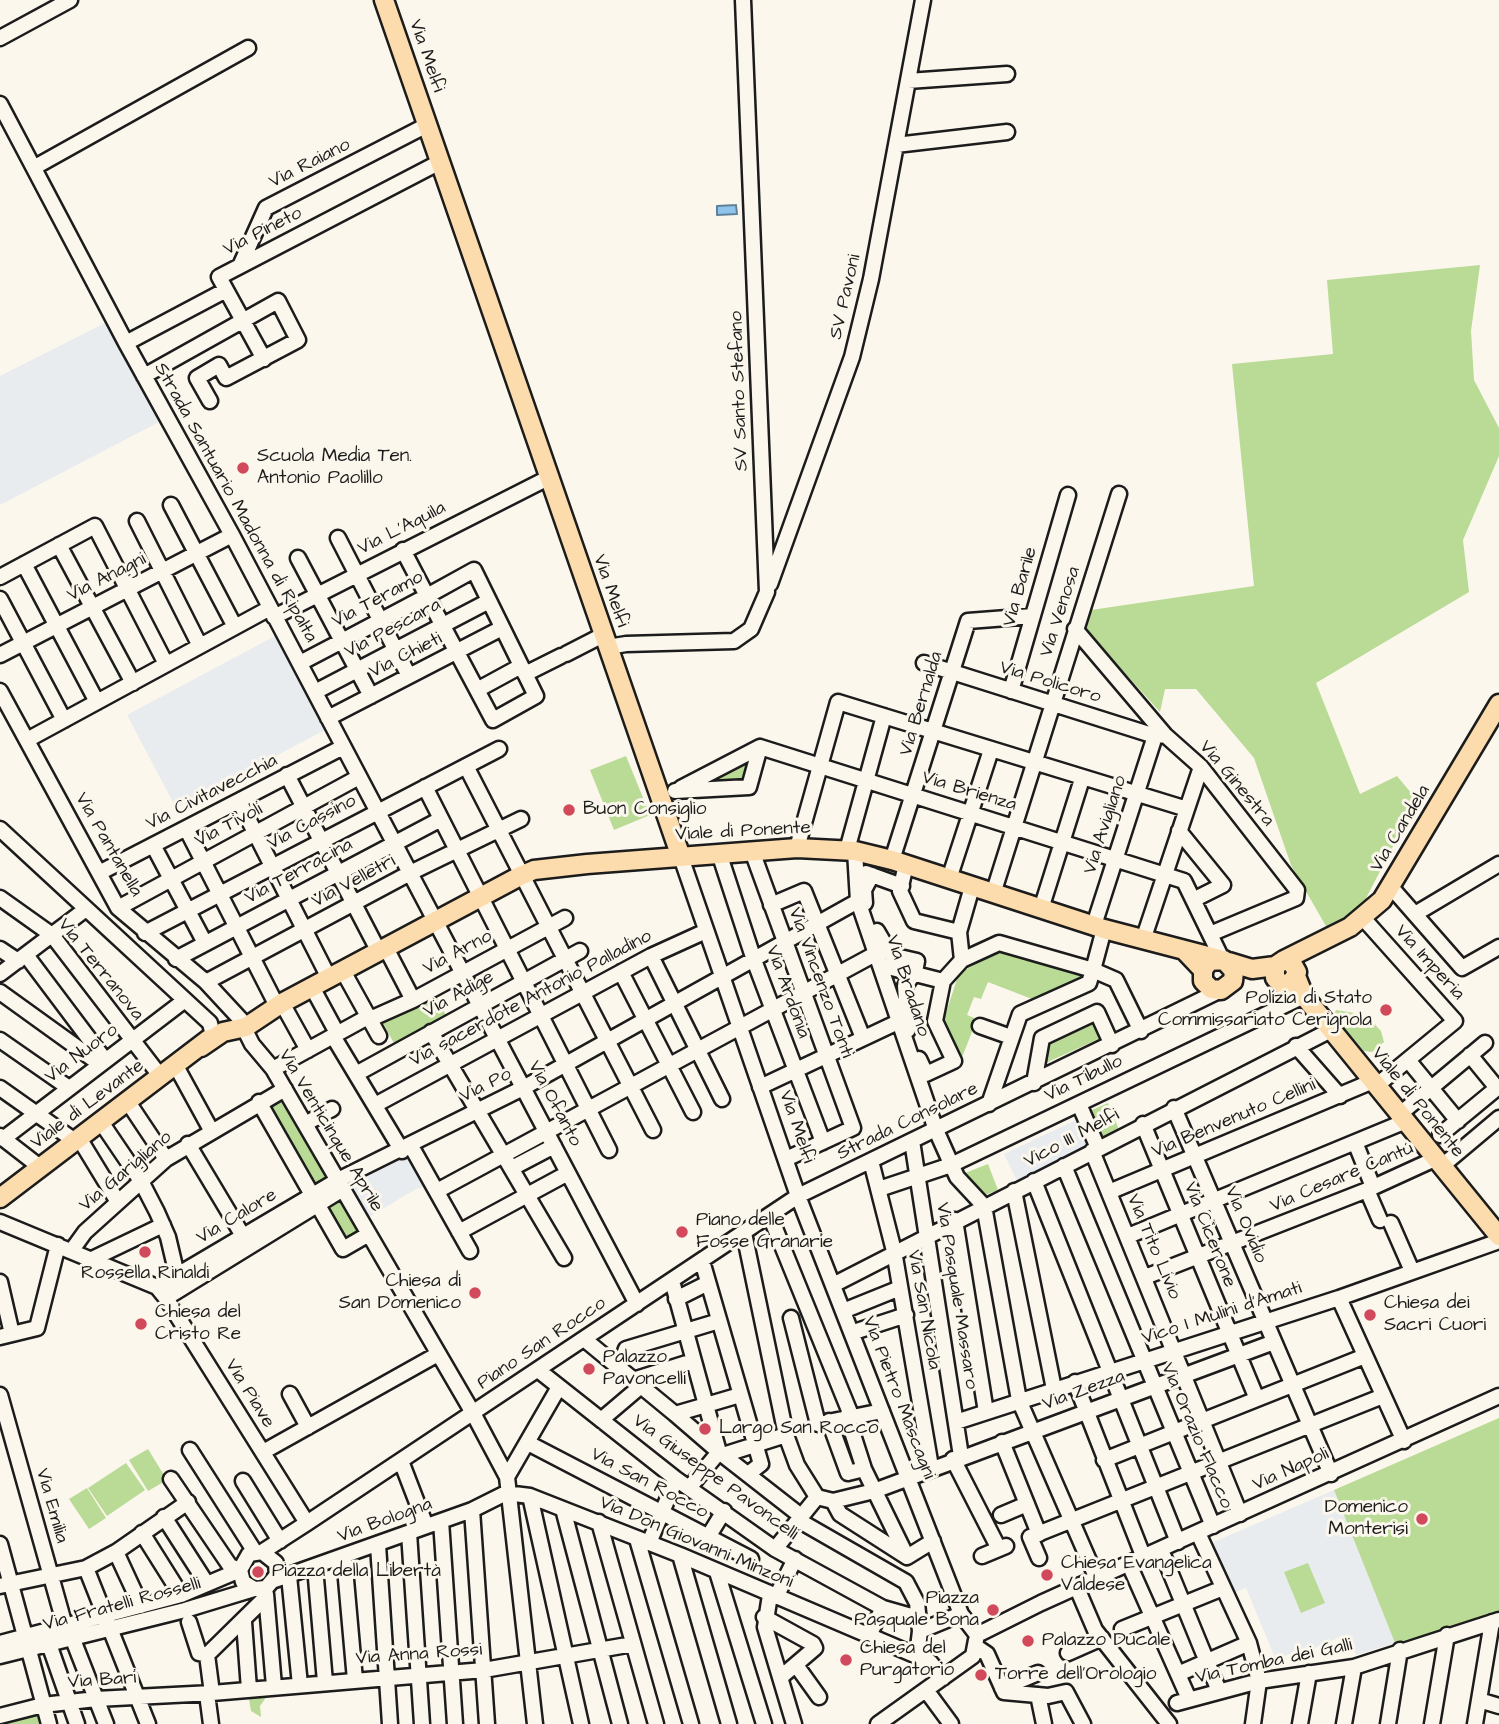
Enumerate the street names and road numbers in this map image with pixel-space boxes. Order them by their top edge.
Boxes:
street label: Via Melfi [403,17,449,95]
street label: Via Raiano [266,134,354,194]
street label: Via Pineto [220,203,306,261]
street label: SV Pavoni [825,252,867,342]
street label: SV Santo Stefano [726,310,754,472]
street label: Strada Santuario Madonna di Ripalta [148,359,322,647]
street label: Via L'Aquila [354,497,450,561]
street label: Via Barile [999,545,1043,629]
street label: Via Anagni [64,548,150,608]
street label: Via Melfi [587,552,633,630]
street label: Via Venosa [1036,564,1086,660]
street label: Via Teramo [329,567,427,633]
street label: Via Pescara [341,594,445,664]
street label: Via Chieti [366,628,446,684]
street label: Via Bernalda [895,649,949,759]
street label: Via Policoro [997,657,1103,709]
street label: Via Ginestra [1193,736,1279,832]
street label: Via Civitavecchia [142,750,282,836]
street label: Via Brienza [919,767,1019,817]
street label: Via Avigliano [1079,773,1133,877]
street label: Via Candela [1366,781,1436,877]
street label: Via Pantanella [69,789,147,901]
street label: Via Cassino [264,790,360,856]
street label: Via Tivoli [191,799,267,853]
street label: Viale di Ponente [675,817,811,847]
street label: Via Terracina [241,834,357,910]
street label: Via Velletri [308,850,400,914]
street label: Via Vincenzo Tonti [782,905,858,1061]
street label: Via Terranova [52,914,148,1026]
street label: Via Imperia [1389,921,1469,1005]
street label: Via sacerdote Antonio Palladino [406,925,656,1073]
street label: Via Arno [420,925,496,981]
street label: Via Bradano [880,932,934,1040]
street label: Via Ardonia [760,942,814,1042]
street label: Via Adige [420,966,498,1024]
street label: Via Nuoro [41,1019,123,1089]
street label: Viale di Ponente [1365,1043,1469,1163]
street label: Via Venticinque Aprile [272,1046,388,1216]
street label: Via Tibullo [1041,1050,1127,1108]
street label: Viale di Levante [27,1055,149,1155]
street label: Via Ofanto [522,1057,586,1151]
street label: Via Po [456,1063,516,1109]
street label: Via Benvenuto Cellini [1149,1074,1319,1164]
street label: Strada Consolare [834,1078,982,1166]
street label: Via Melfi [773,1088,819,1166]
street label: Vico III Melfi [1021,1104,1123,1174]
street label: Via Garigliano [75,1127,177,1217]
street label: Via Cesare Cantú [1267,1138,1417,1218]
street label: Via Cicerone [1178,1179,1240,1291]
street label: Via Ovidio [1219,1183,1271,1267]
street label: Via Calore [193,1184,281,1250]
street label: Via Tito Livio [1121,1191,1185,1303]
street label: Via Pasquale Massaro [930,1201,982,1391]
street label: Via San Nicola [901,1248,945,1372]
street label: Vico I Mulini d'Amati [1139,1277,1305,1351]
street label: Piano San Rocco [473,1292,611,1396]
street label: Via Pietro Mascagni [856,1313,940,1483]
street label: Via Piave [219,1355,279,1433]
street label: Via Orazio Flacco [1155,1360,1237,1512]
street label: Via Zezza [1040,1366,1128,1416]
street label: Via Giuseppe Pavoncelli [628,1410,802,1546]
street label: Via San Rocco [586,1443,712,1525]
street label: Via Napoli [1249,1443,1333,1497]
street label: Via Emilia [29,1466,73,1546]
street label: Via Don Giovanni Minzoni [596,1492,796,1594]
street label: Via Bologna [335,1493,435,1549]
street label: Via Fratelli Rosselli [41,1573,203,1637]
street label: Via Tomba dei Galli [1194,1634,1354,1690]
street label: Via Anna Rossi [355,1639,483,1671]
street label: Via Bari [67,1667,137,1695]

